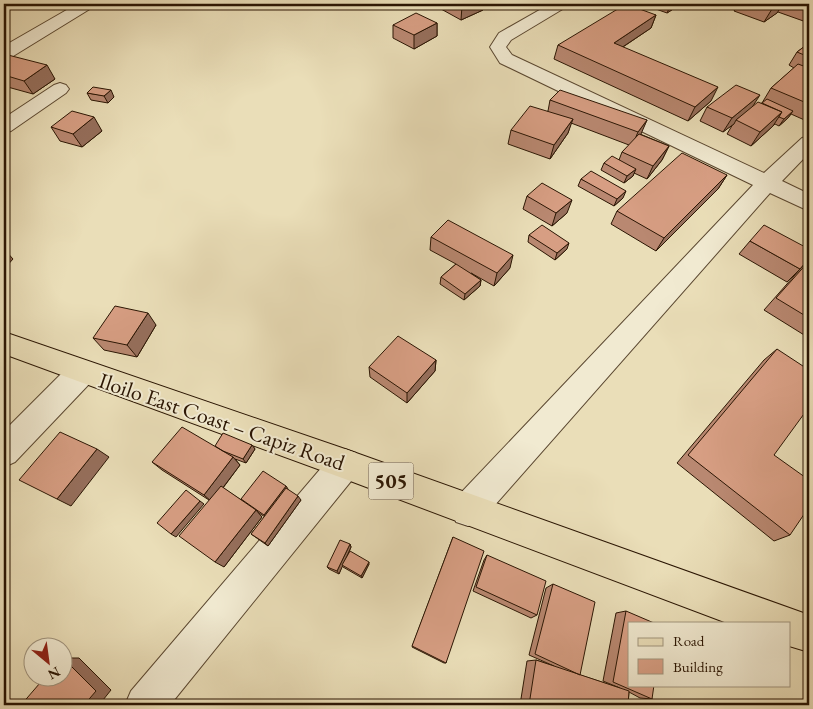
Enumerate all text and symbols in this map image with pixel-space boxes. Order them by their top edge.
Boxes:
street label: Iloilo East Coast – Capiz Road [95,366,350,478]
road number: 505 [368,462,414,500]
legend [628,622,790,686]
text: Road [673,631,705,650]
north arrow [22,636,72,686]
text: Building [673,657,723,676]
text: N [44,663,64,684]

